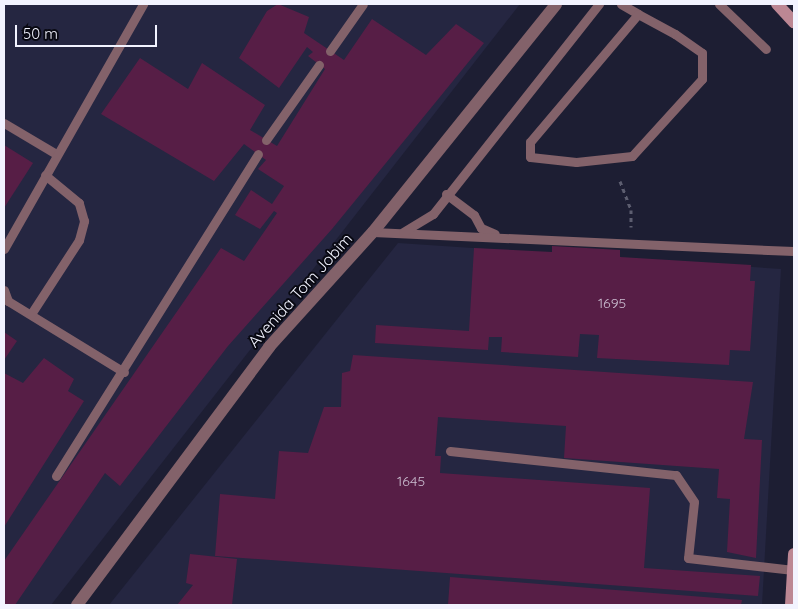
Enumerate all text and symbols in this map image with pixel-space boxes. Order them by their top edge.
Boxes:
scale bar [18,15,160,47]
text: 50 m [23,24,58,43]
street label: Avenida Tom Jobim [244,229,356,351]
house number: 1695 [598,295,626,311]
house number: 1645 [397,473,425,489]

